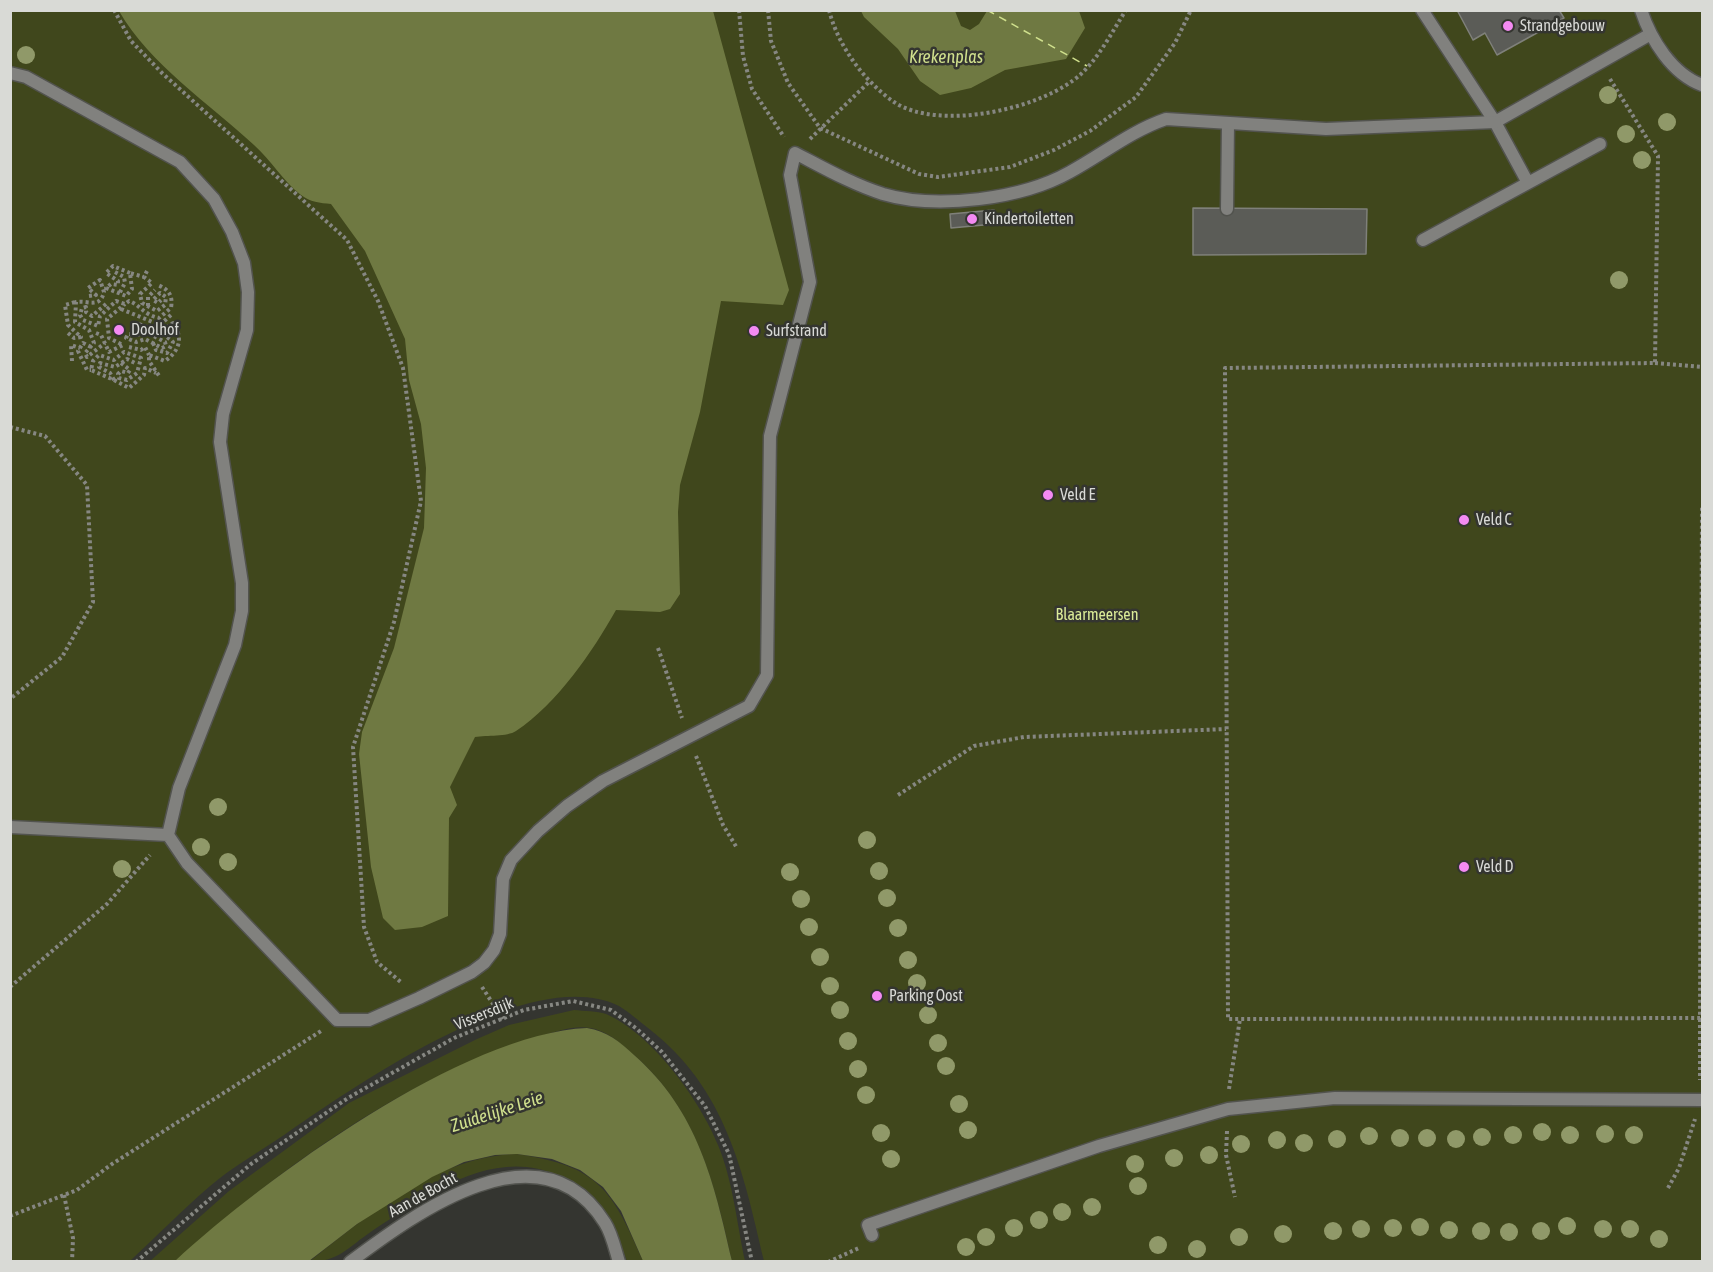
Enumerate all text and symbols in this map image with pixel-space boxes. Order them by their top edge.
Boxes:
place label: Strandgebouw [1520,16,1605,36]
marker: Strandgebouw [1501,19,1515,33]
water label: Krekenplas [909,46,983,68]
place label: Kindertoiletten [984,209,1074,229]
marker: Kindertoiletten [965,212,979,226]
place label: Doolhof [131,320,179,340]
place label: Surfstrand [766,321,827,341]
marker: Doolhof [112,323,126,337]
marker: Surfstrand [747,324,761,338]
place label: Veld E [1060,485,1095,505]
marker: Veld E [1041,488,1055,502]
place label: Veld C [1476,510,1512,530]
marker: Veld C [1457,513,1471,527]
park label: Blaarmeersen [1056,605,1138,625]
place label: Veld D [1476,857,1513,877]
marker: Veld D [1457,860,1471,874]
place label: Parking Oost [889,986,963,1006]
marker: Parking Oost [870,989,884,1003]
street label: Vissersdijk [451,993,517,1035]
water label: Zuidelijke Leie [448,1087,546,1137]
street label: Aan de Bocht [385,1168,461,1222]

